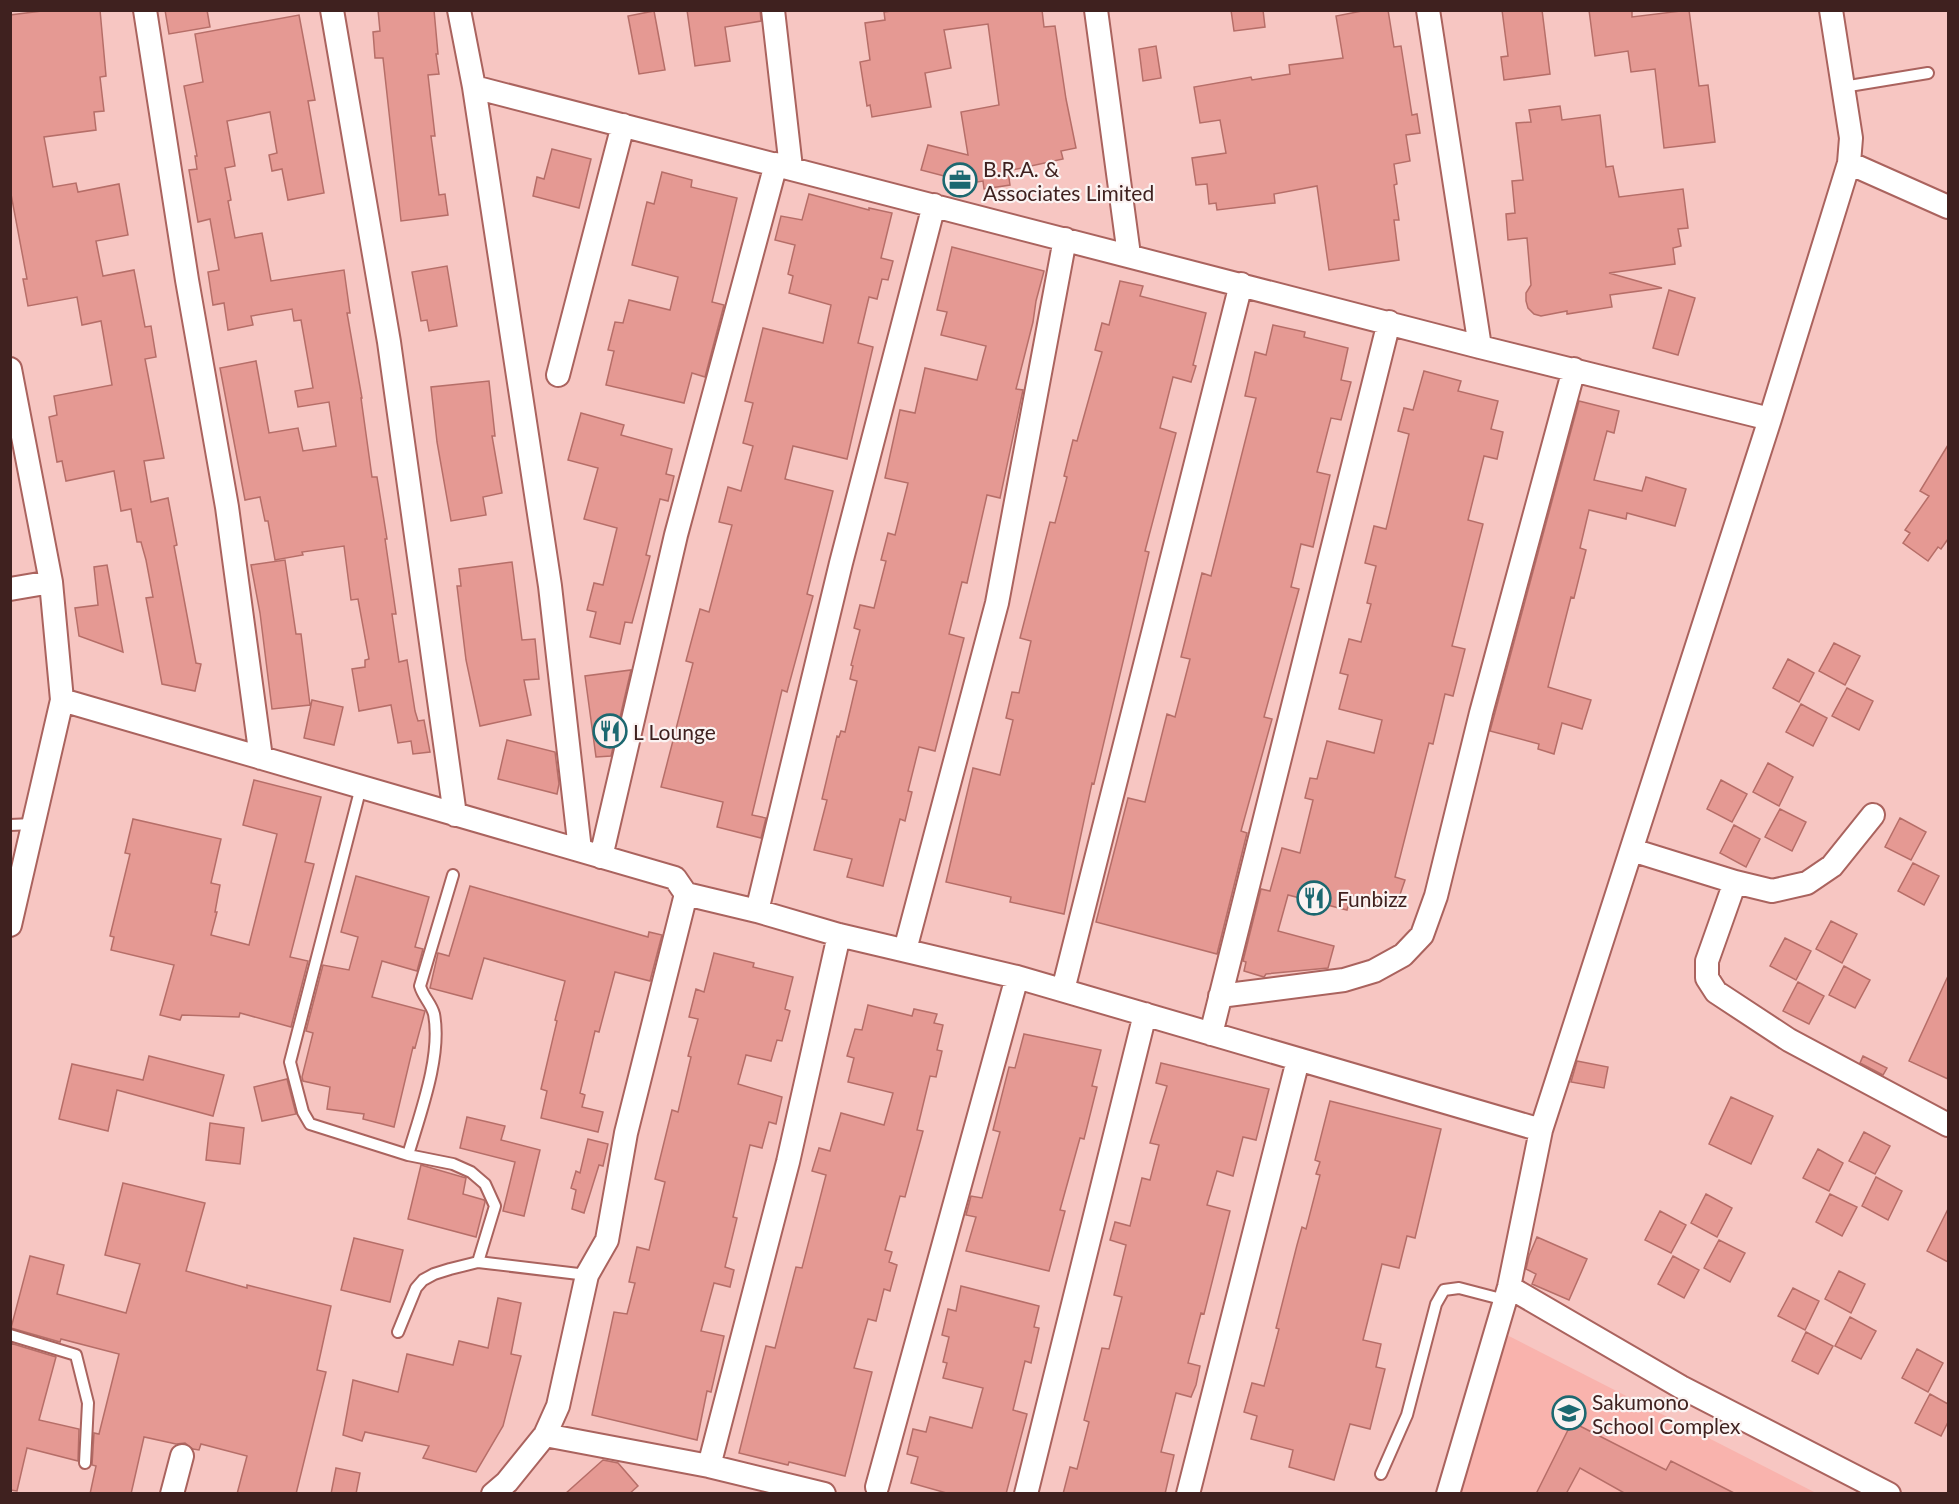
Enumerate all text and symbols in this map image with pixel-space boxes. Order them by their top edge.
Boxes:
place label: B.R.A. & Associates Limited [983,156,1154,205]
office icon: B.R.A. & Associates Limited [942,162,978,198]
restaurant icon: L Lounge [592,713,628,749]
place label: L Lounge [633,719,716,744]
restaurant icon: Funbizz [1296,880,1332,916]
place label: Funbizz [1337,886,1407,911]
place label: Sakumono School Complex [1592,1389,1741,1438]
school or university icon: Sakumono School Complex [1551,1395,1587,1431]

